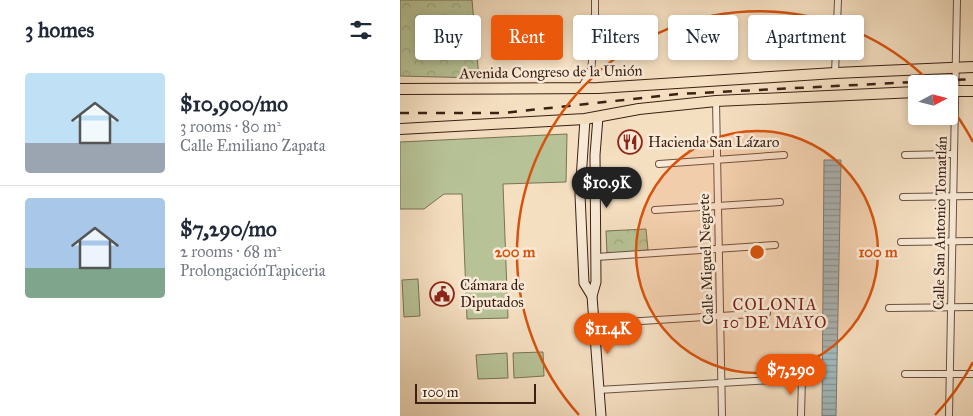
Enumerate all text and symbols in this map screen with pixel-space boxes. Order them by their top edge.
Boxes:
chip: Buy [415,15,481,60]
chip: Rent [491,15,563,60]
chip: Filters [573,15,658,60]
chip: New [668,15,738,60]
chip: Apartment [748,15,864,60]
icon: filters [347,16,375,44]
text: 3 homes [25,17,94,43]
street label: Avenida Congreso de la Unión [458,61,643,83]
north arrow [908,75,958,125]
map controls [908,75,958,125]
text: $10,900/mo [180,91,288,117]
icon: home [65,93,125,153]
text: 3 rooms · 80 m² [180,117,281,136]
restaurant icon: Hacienda San Lázaro [617,129,643,155]
place label: Hacienda San Lázaro [648,133,780,151]
text: Calle Emiliano Zapata [180,136,325,155]
street label: Calle San Antonio Tomatlán [929,136,951,310]
pin: $10.9K [566,166,648,209]
text: $10.9K [583,173,631,192]
street label: Calle Miguel Negrete [695,193,717,325]
text: $7,290/mo [180,216,277,242]
icon: home [65,218,125,278]
text: 2 rooms · 68 m² [180,242,281,261]
text: 200 m [495,243,536,261]
centre of rings [748,243,766,261]
text: 100 m [858,243,898,261]
text: ProlongaciónTapiceria [180,261,326,280]
place label: Cámara de Diputados [460,276,524,311]
public building icon: Cámara de Diputados [429,281,455,307]
district label: COLONIA 10 DE MAYO [722,295,828,332]
pin: $11.4K [567,312,649,355]
text: $11.4K [585,319,631,338]
pin: $7,290 [750,354,832,396]
text: $7,290 [767,360,815,379]
scale bar [415,381,536,404]
text: 100 m [422,384,459,401]

